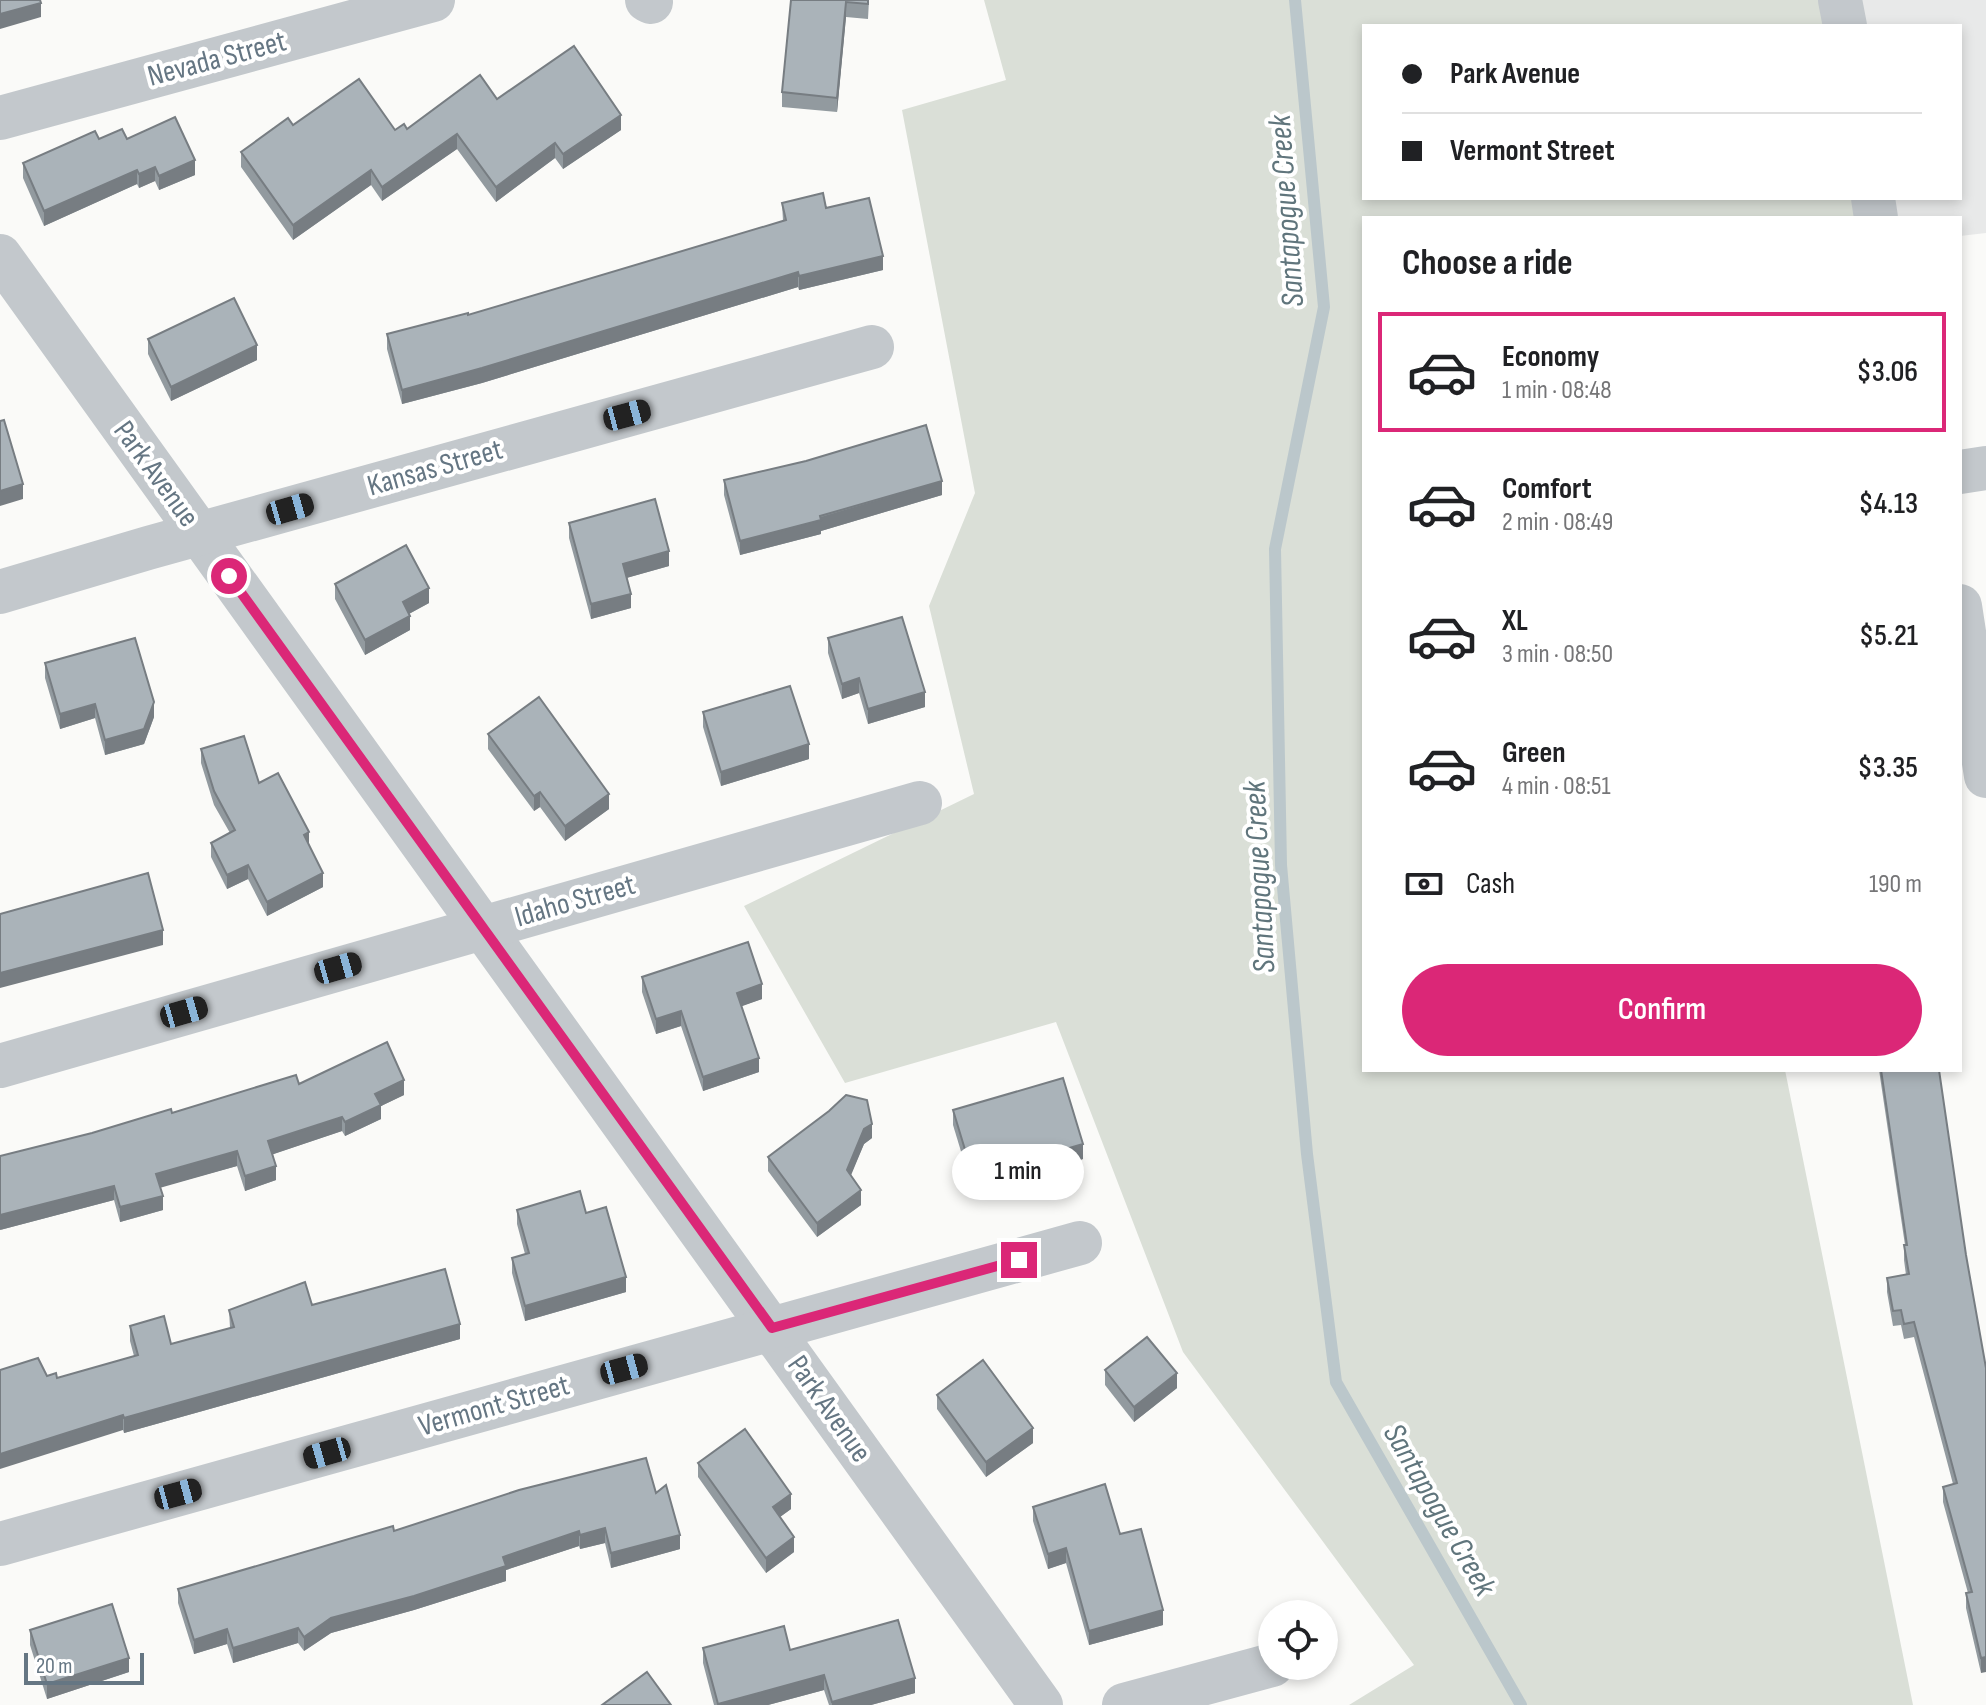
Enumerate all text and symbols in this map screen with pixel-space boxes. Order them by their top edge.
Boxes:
street label: Nevada Street [144,23,290,95]
text: Park Avenue [1450,56,1580,92]
water label: Santapogue Creek [1261,113,1313,308]
text: Vermont Street [1450,133,1615,169]
text: Choose a ride [1402,242,1573,285]
icon: car [1406,336,1478,408]
text: Economy [1502,339,1599,375]
text: $3.06 [1857,354,1918,390]
text: 1 min · 08:48 [1502,375,1612,406]
car [601,397,653,433]
street label: Park Avenue [106,414,206,534]
street label: Kansas Street [363,432,507,504]
icon: car [1406,468,1478,540]
text: Comfort [1502,471,1592,507]
text: $4.13 [1858,486,1918,522]
car [264,491,316,527]
text: 2 min · 08:49 [1502,507,1613,538]
route start [211,558,247,594]
icon: car [1406,600,1478,672]
text: XL [1502,603,1528,639]
text: $5.21 [1859,618,1918,654]
text: 3 min · 08:50 [1502,639,1613,670]
icon: car [1406,732,1478,804]
text: Green [1502,735,1566,771]
text: $3.35 [1858,750,1918,786]
text: 4 min · 08:51 [1502,771,1611,802]
water label: Santapogue Creek [1235,779,1285,974]
icon: cash [1402,862,1446,906]
text: Cash [1466,866,1515,902]
street label: Idaho Street [511,867,639,935]
text: 190 m [1869,869,1922,900]
car [312,950,364,986]
button: Confirm [1402,964,1922,1056]
car [158,994,210,1030]
callout: 1 min [953,1144,1085,1200]
text: 1 min [994,1156,1042,1187]
route end [1001,1242,1037,1278]
street label: Park Avenue [779,1349,879,1469]
car [598,1351,650,1387]
street label: Vermont Street [414,1367,574,1445]
water label: Santapogue Creek [1374,1417,1504,1604]
car [301,1435,353,1471]
car [152,1476,204,1512]
map controls [1258,1600,1338,1680]
button: locate [1258,1600,1338,1680]
scale bar [24,1649,144,1685]
text: 20 m [36,1653,73,1680]

